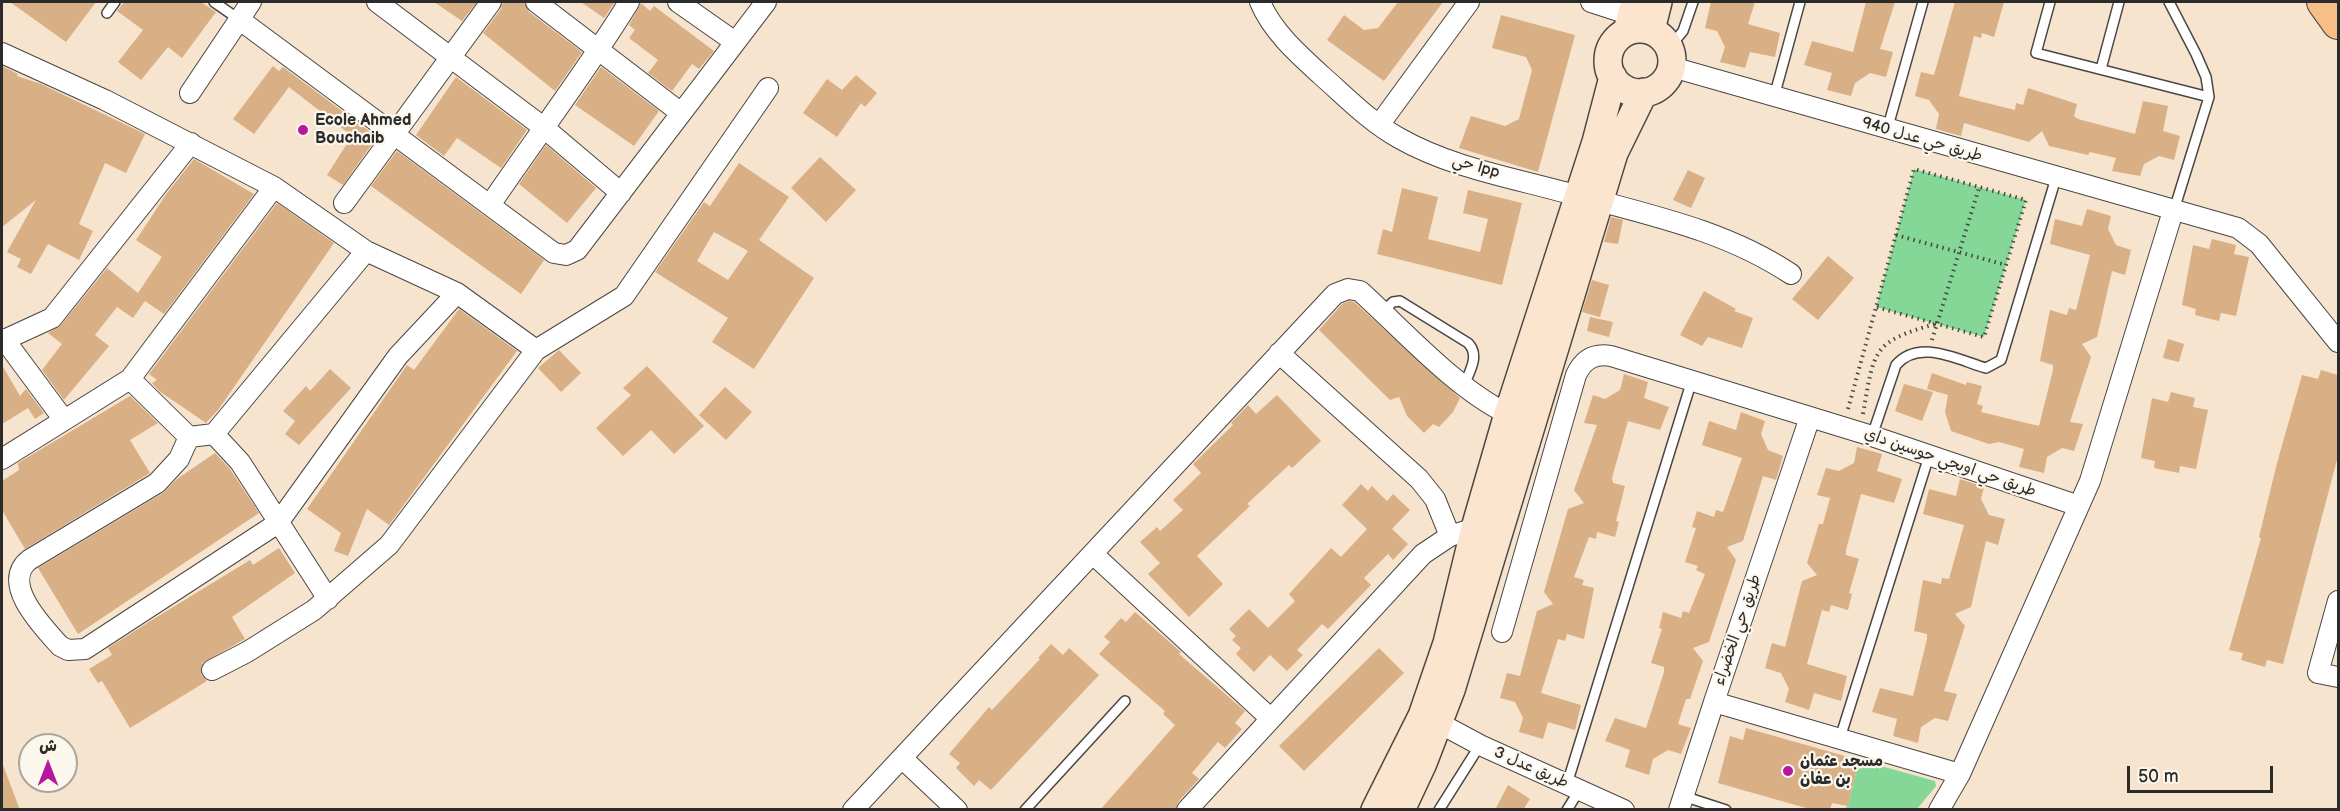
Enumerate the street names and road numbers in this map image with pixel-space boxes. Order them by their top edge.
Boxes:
street label: طريق حي عدل 940 [1859,114,1985,166]
street label: حي lpp [1450,151,1502,183]
street label: طريق حي اوبجي حوسين داي [1861,424,2039,502]
street label: طريق حي الخضراء [1710,572,1766,688]
street label: طريق عدل 3 [1491,743,1571,793]

